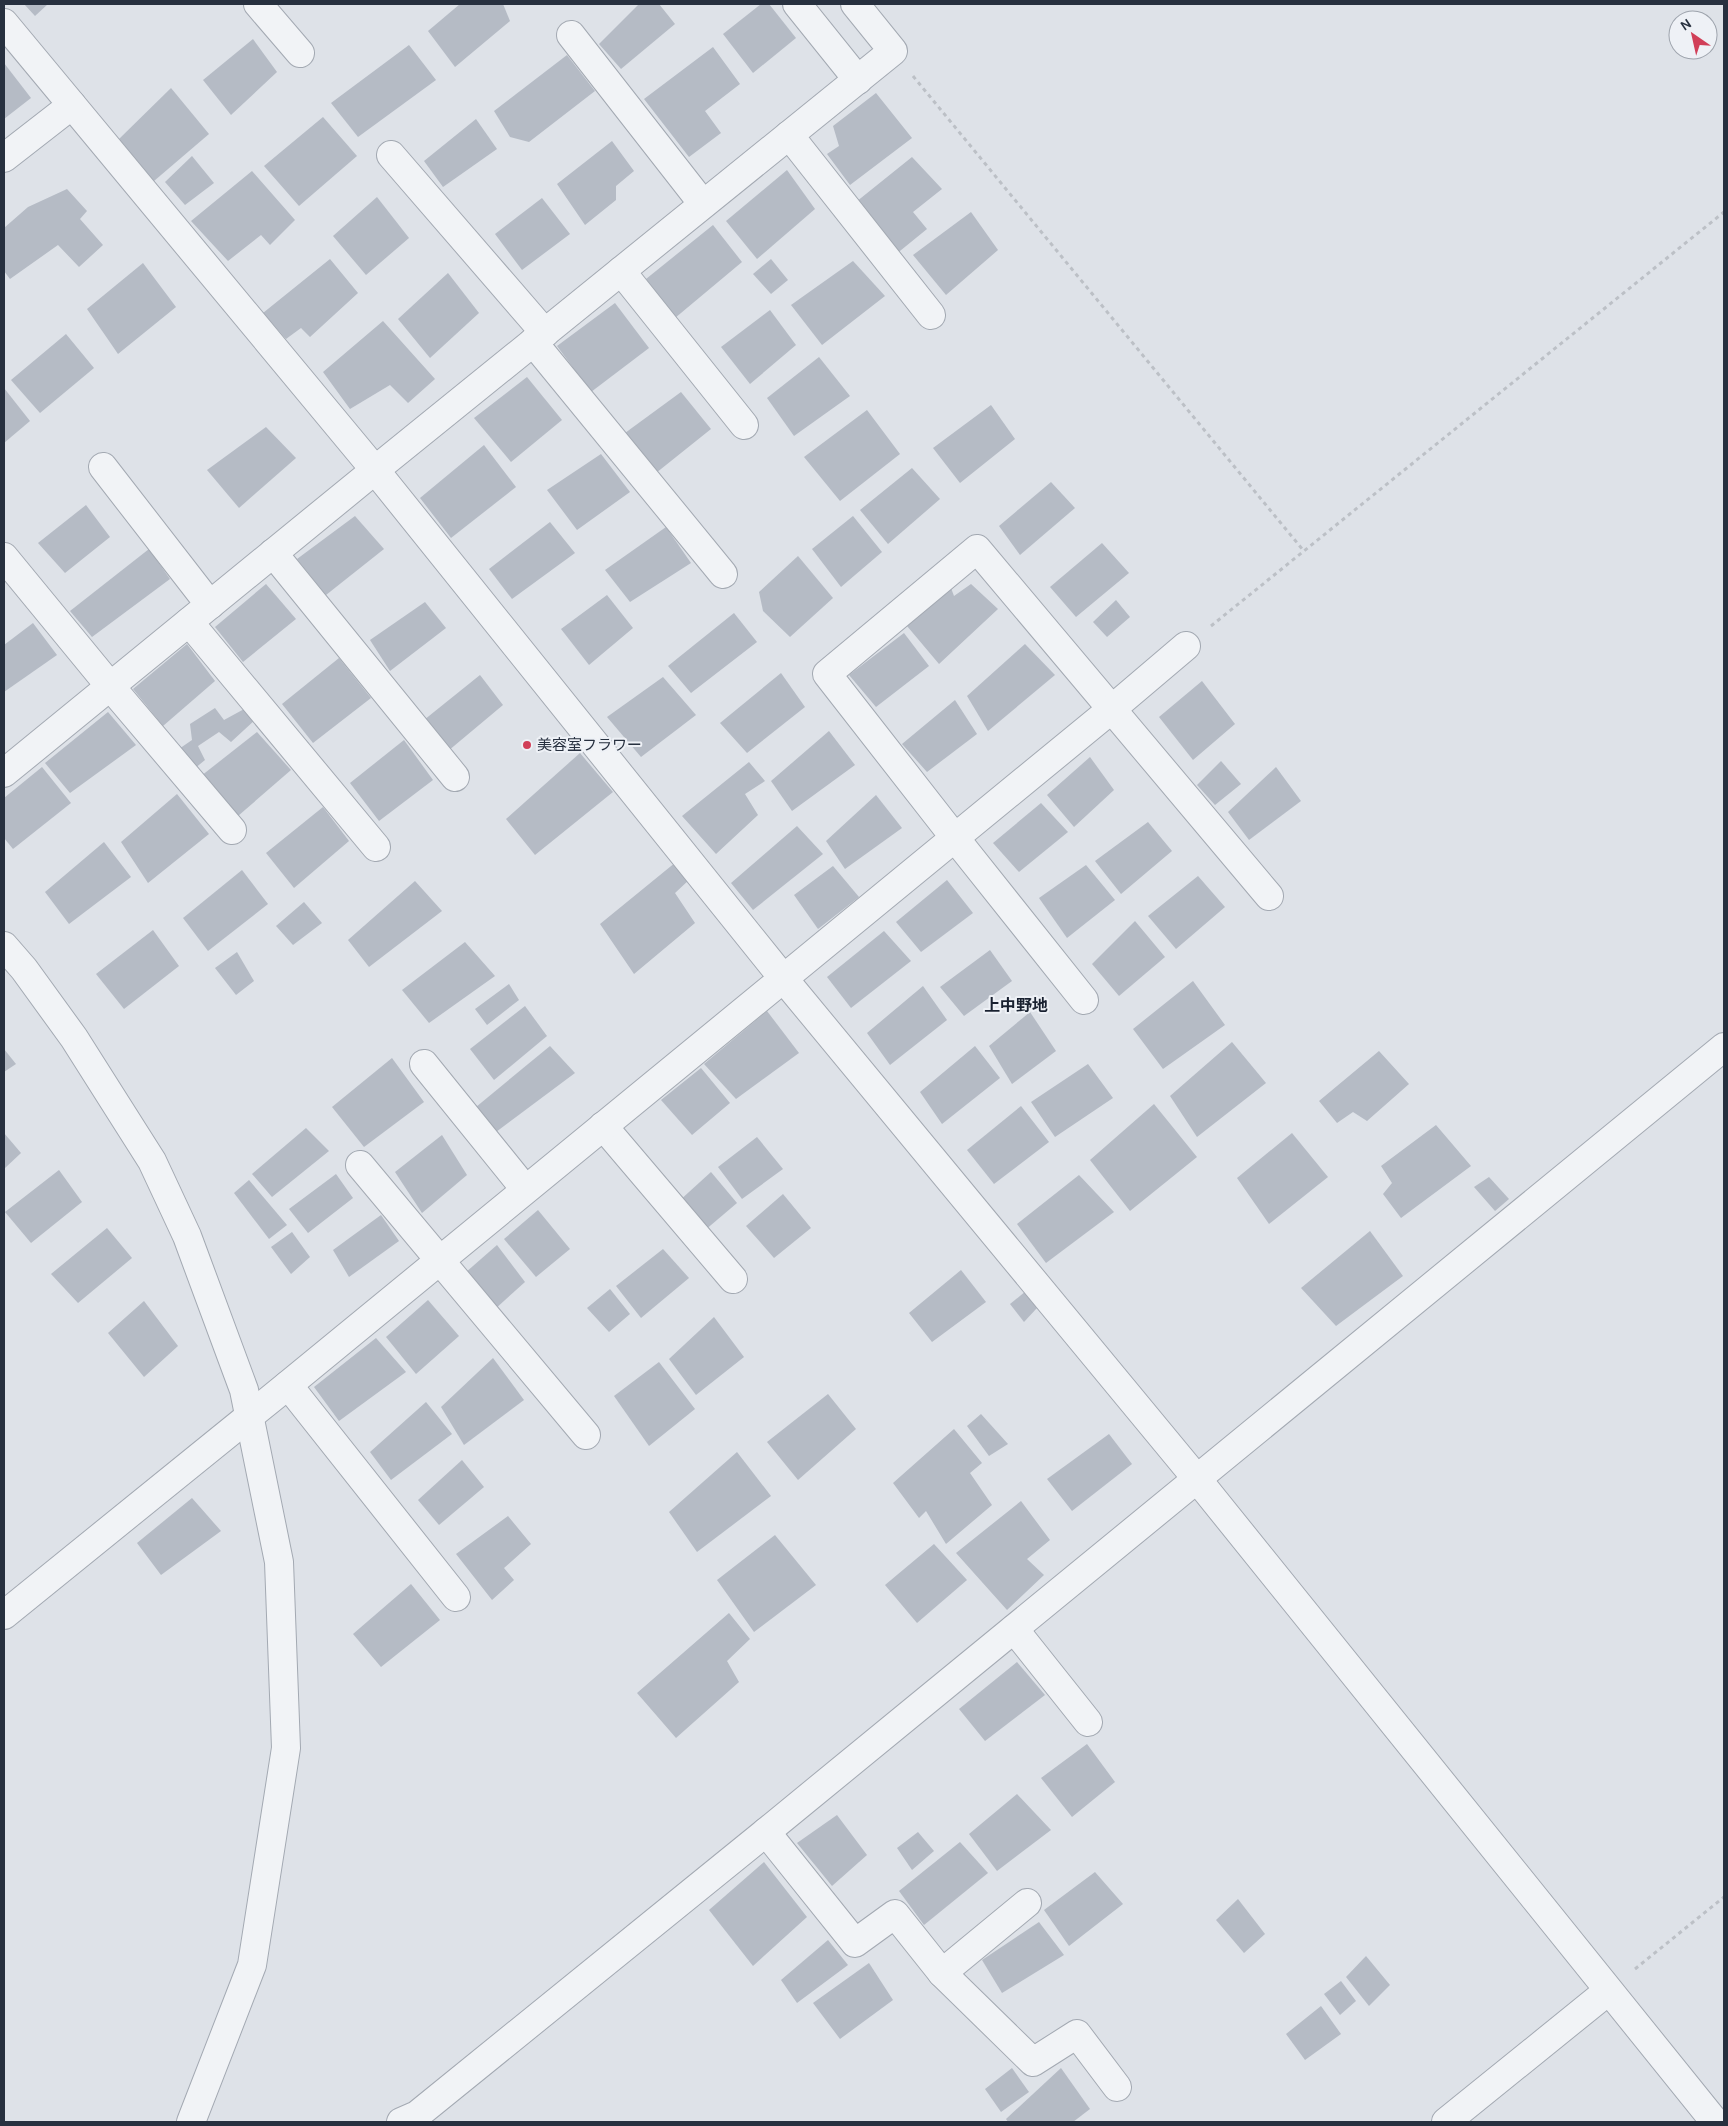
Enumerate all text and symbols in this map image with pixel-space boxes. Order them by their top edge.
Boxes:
north arrow [1668,10,1718,60]
text: N [1677,15,1695,34]
place label: 美容室フラワー [537,736,642,754]
marker: 美容室フラワー [521,739,533,751]
district label: 上中野地 [984,996,1048,1015]

